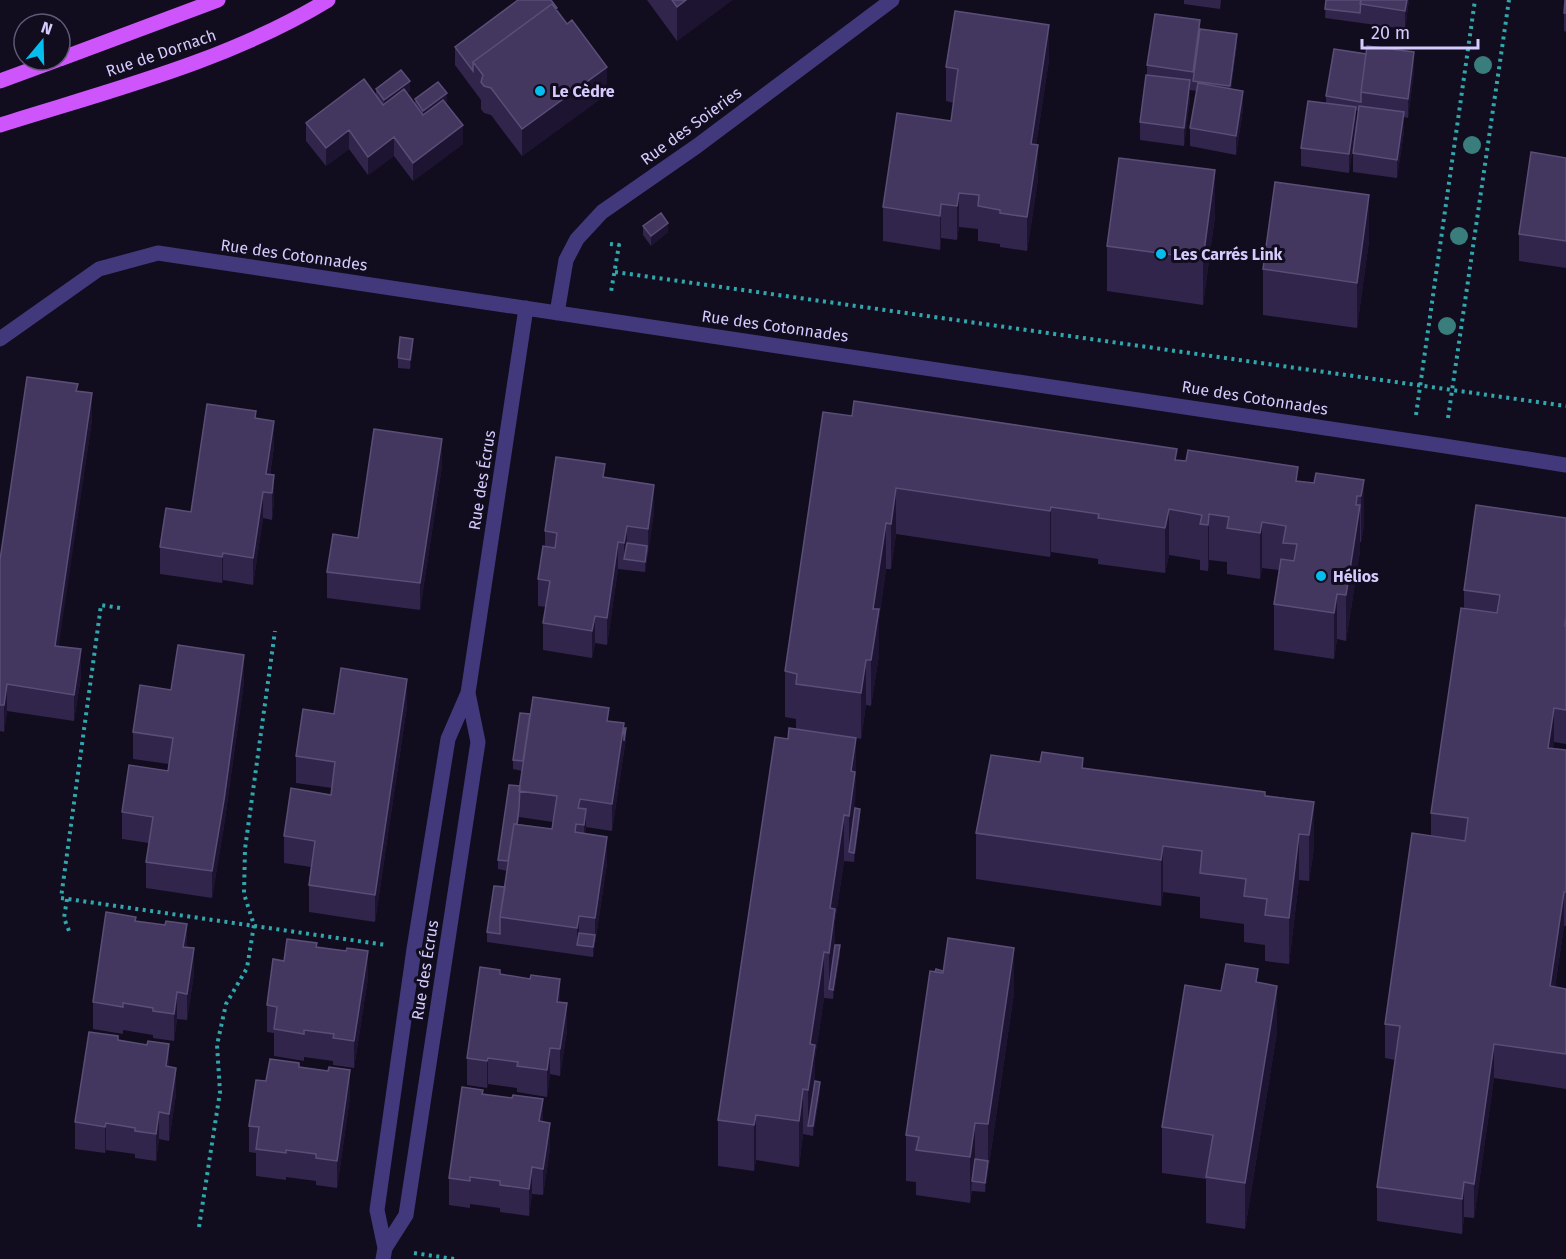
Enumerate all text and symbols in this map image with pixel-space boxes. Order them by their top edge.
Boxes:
north arrow [12,12,72,72]
scale bar [1362,12,1478,50]
text: N [39,18,55,39]
text: 20 m [1371,22,1410,44]
street label: Rue de Dornach [103,25,219,81]
place label: Le Cèdre [552,82,615,101]
street label: Rue des Soieries [637,83,745,169]
marker: Le Cèdre [533,84,547,98]
street label: Rue des Cotonnades [219,235,369,275]
place label: Les Carrés Link [1173,245,1283,264]
marker: Les Carrés Link [1154,247,1168,261]
street label: Rue des Cotonnades [700,306,850,346]
street label: Rue des Cotonnades [1180,377,1330,419]
street label: Rue des Écrus [464,429,499,531]
place label: Hélios [1333,567,1379,586]
marker: Hélios [1314,569,1328,583]
street label: Rue des Écrus [407,919,442,1021]

